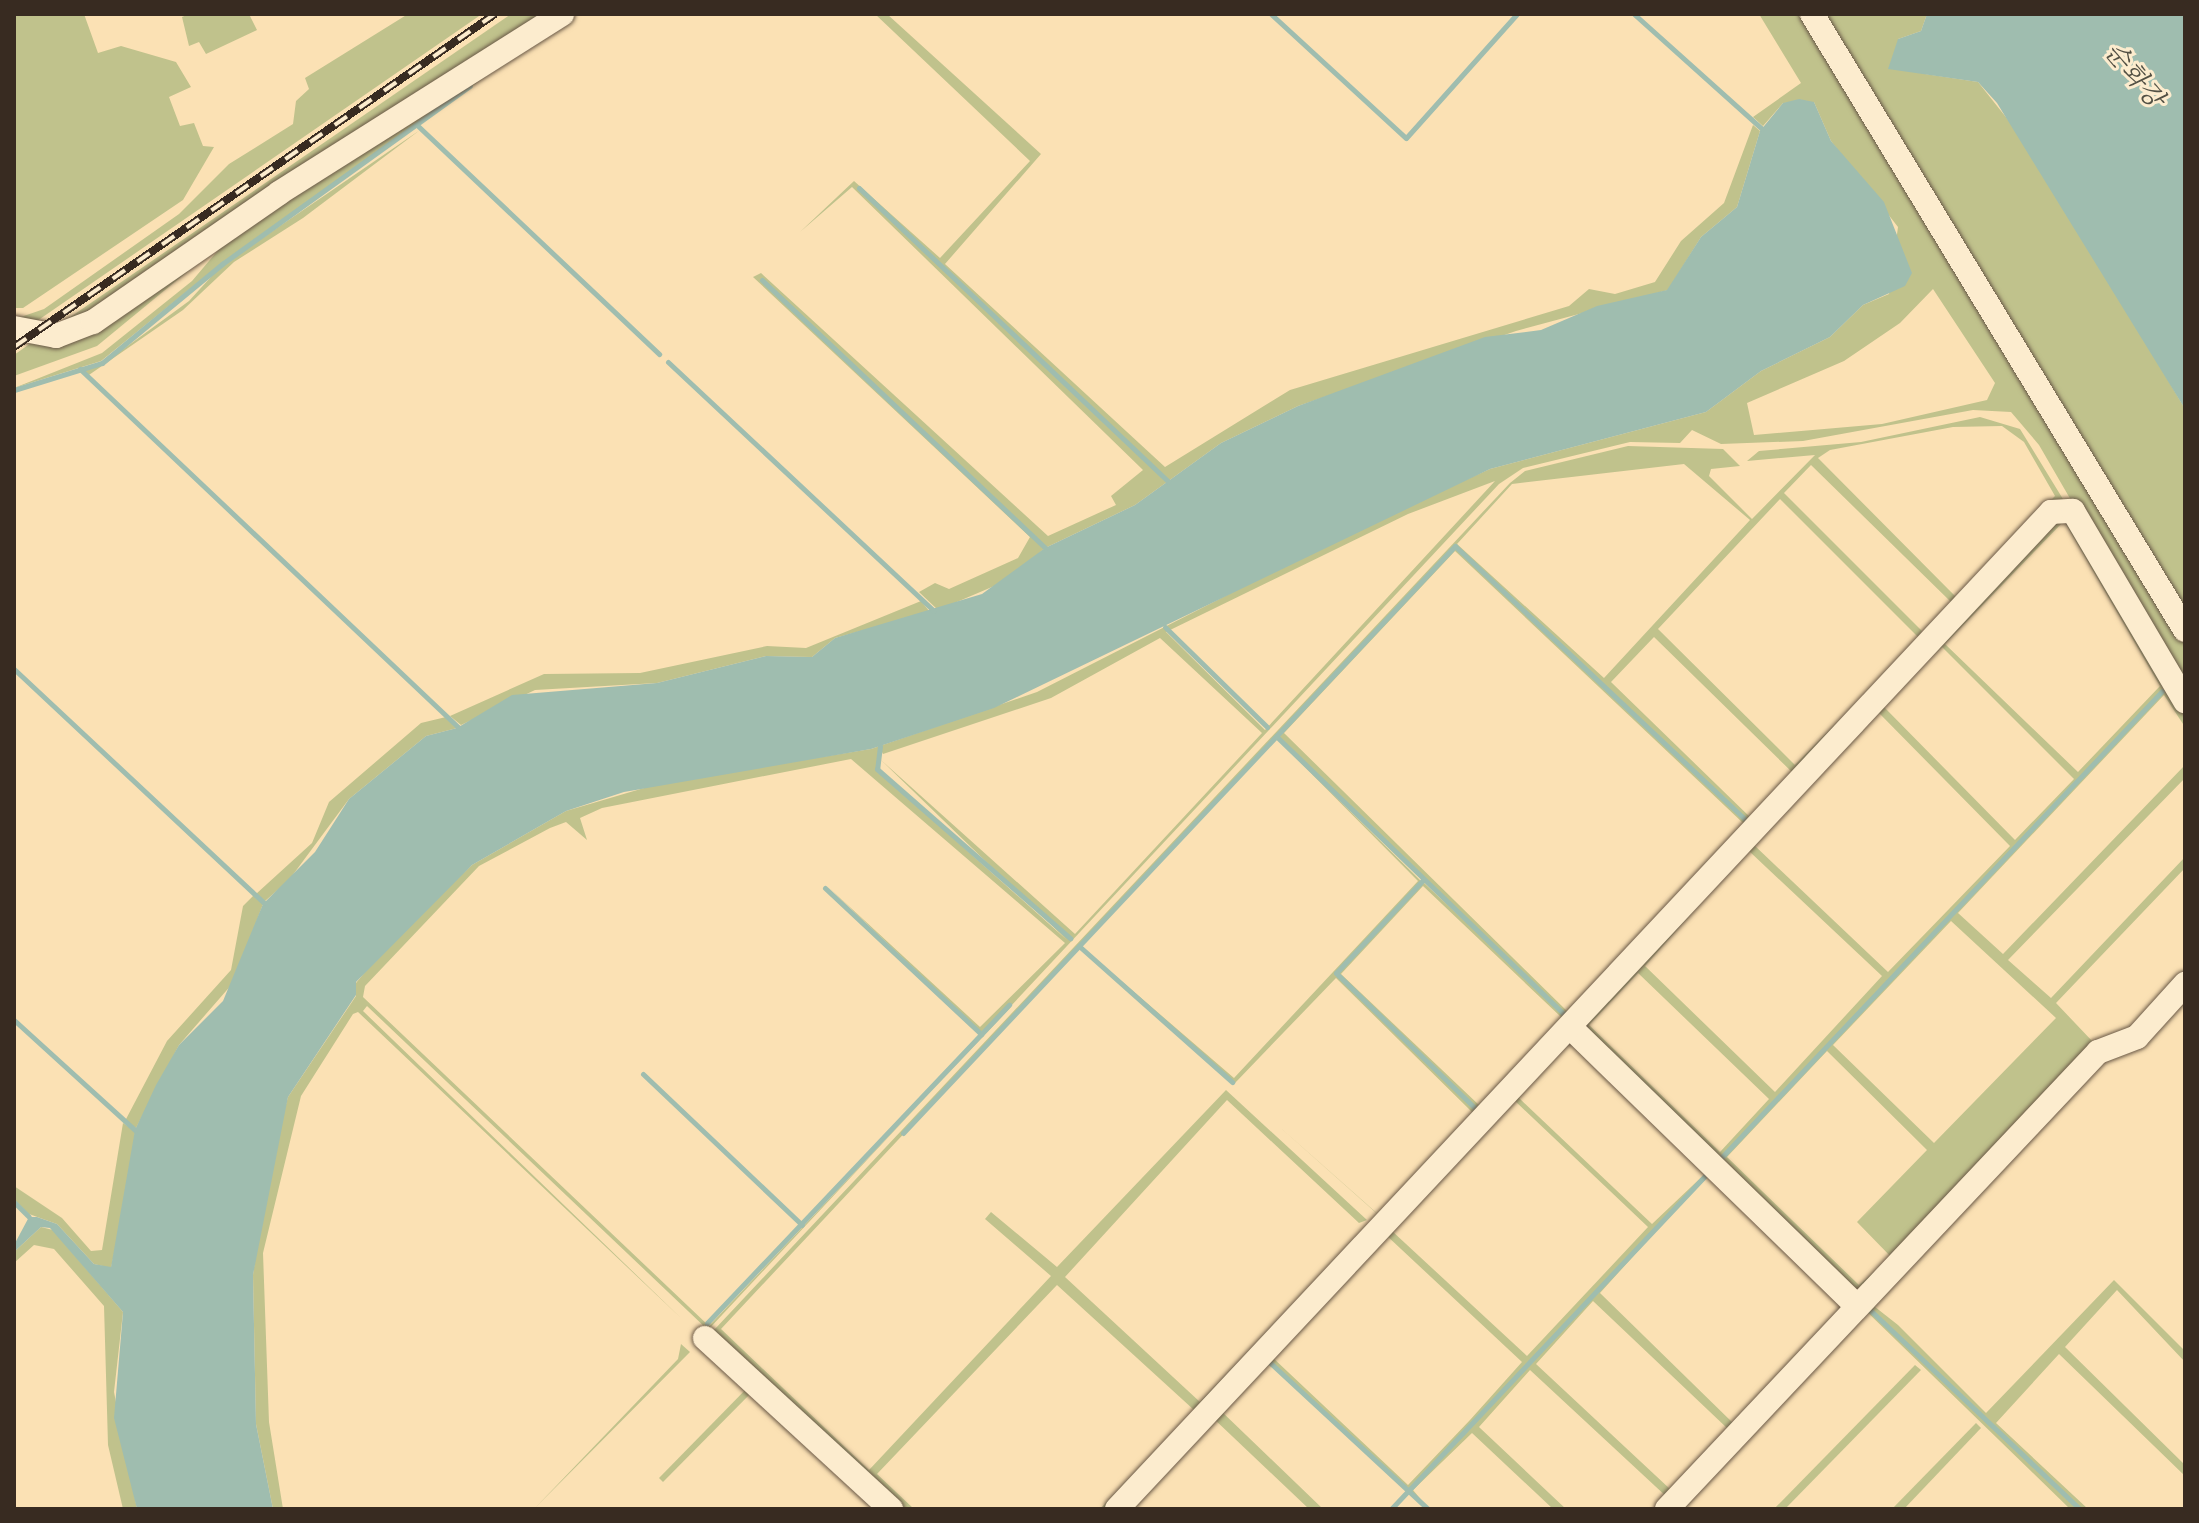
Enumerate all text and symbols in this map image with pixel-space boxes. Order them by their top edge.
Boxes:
water label: 순화강 [2098,36,2170,114]

